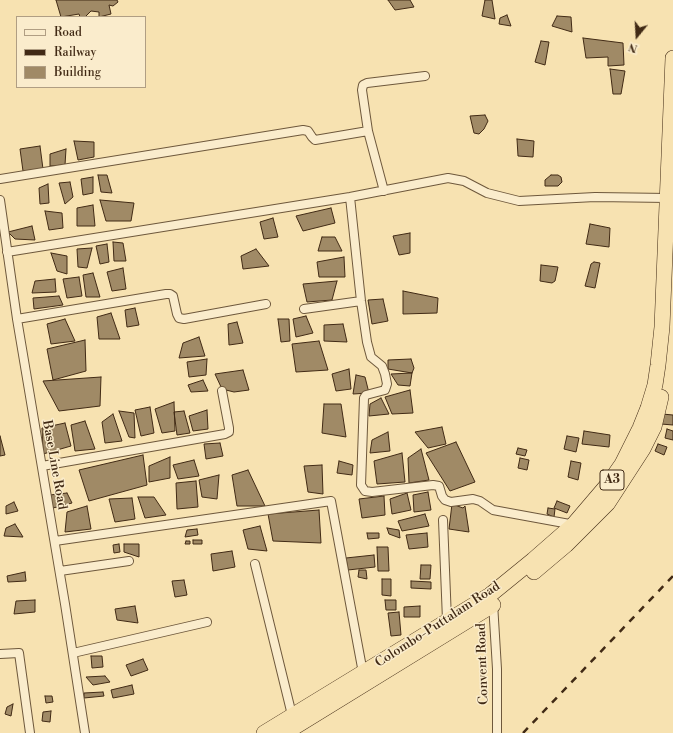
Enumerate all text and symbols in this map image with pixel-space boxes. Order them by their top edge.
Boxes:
legend [16,16,146,88]
north arrow [617,16,657,56]
text: Road [54,25,82,40]
text: N [627,39,640,55]
text: Railway [54,45,96,60]
text: Building [54,65,101,80]
street label: Base Line Road [38,419,70,511]
road number: A3 [600,470,624,490]
street label: Colombo-Puttalam Road [373,579,503,671]
street label: Convent Road [474,623,492,705]

